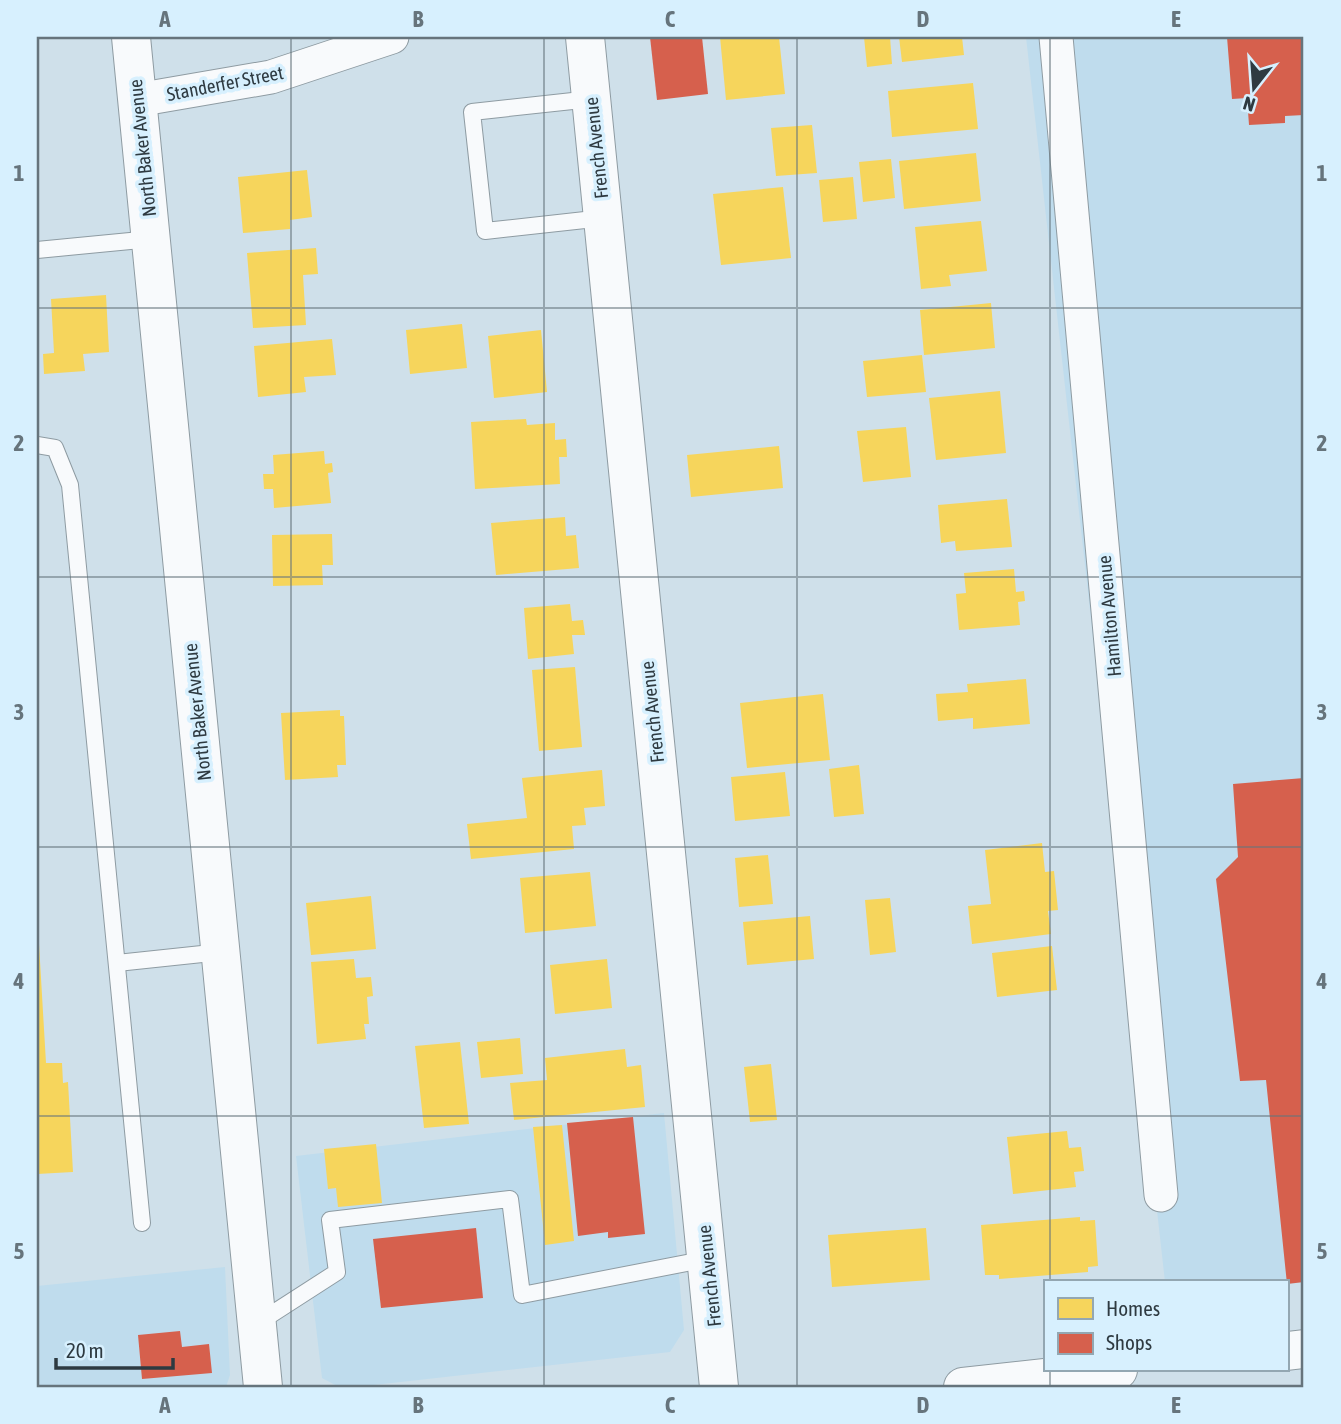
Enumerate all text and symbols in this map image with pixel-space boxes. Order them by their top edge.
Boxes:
text: A [158,6,171,32]
text: B [413,6,424,32]
text: C [665,6,676,32]
text: D [917,6,930,32]
text: E [1171,6,1181,32]
north arrow [1218,52,1288,122]
street label: Standerfer Street [165,61,285,105]
street label: North Baker Avenue [124,78,160,218]
text: N [1240,92,1258,116]
street label: French Avenue [580,96,612,200]
text: 1 [14,160,25,186]
text: 1 [1317,160,1328,186]
text: 2 [14,430,24,456]
text: 2 [1317,430,1327,456]
street label: Hamilton Avenue [1093,554,1125,678]
street label: North Baker Avenue [179,642,215,782]
street label: French Avenue [636,660,668,764]
text: 3 [14,699,24,725]
text: 3 [1317,699,1327,725]
text: 4 [13,968,25,994]
text: 4 [1316,968,1328,994]
street label: French Avenue [693,1224,725,1328]
text: 5 [14,1238,25,1264]
text: 5 [1317,1238,1328,1264]
legend [1044,1280,1288,1372]
text: Homes [1106,1296,1160,1320]
scale bar [56,1326,173,1370]
text: Shops [1106,1330,1152,1354]
text: 20 m [66,1338,104,1362]
text: A [158,1392,171,1418]
text: B [413,1392,424,1418]
text: C [665,1392,676,1418]
text: D [917,1392,930,1418]
text: E [1171,1392,1181,1418]

